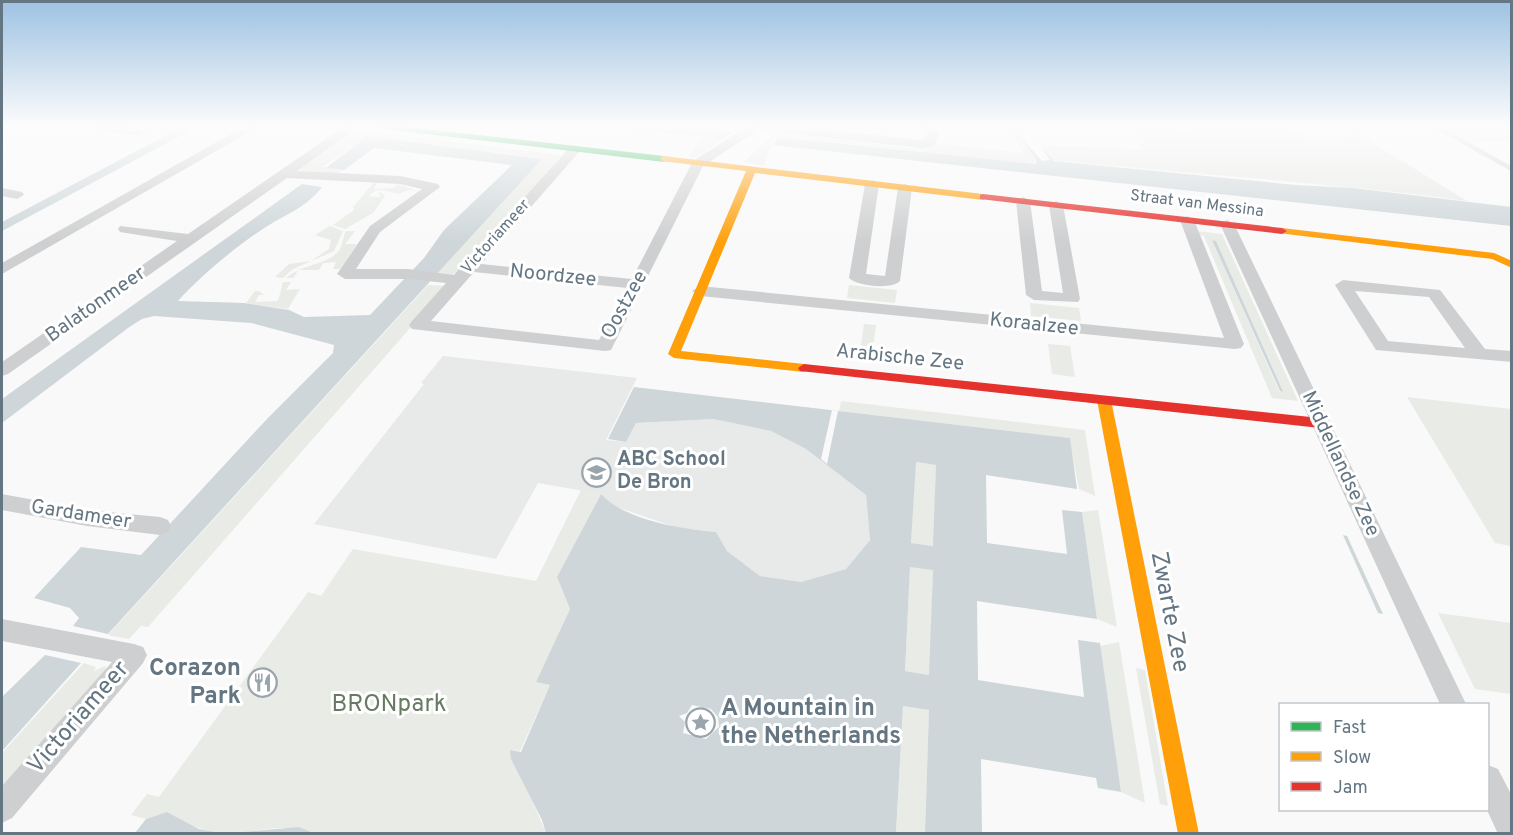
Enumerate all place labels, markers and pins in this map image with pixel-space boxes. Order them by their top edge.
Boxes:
place label: ABC School De Bron [617,447,726,496]
school or university icon: ABC School De Bron [580,456,612,488]
place label: Corazon Park [149,654,241,712]
restaurant icon: Corazon Park [246,667,278,699]
place label: A Mountain in the Netherlands [721,694,901,752]
place icon: A Mountain in the Netherlands [684,707,716,739]

